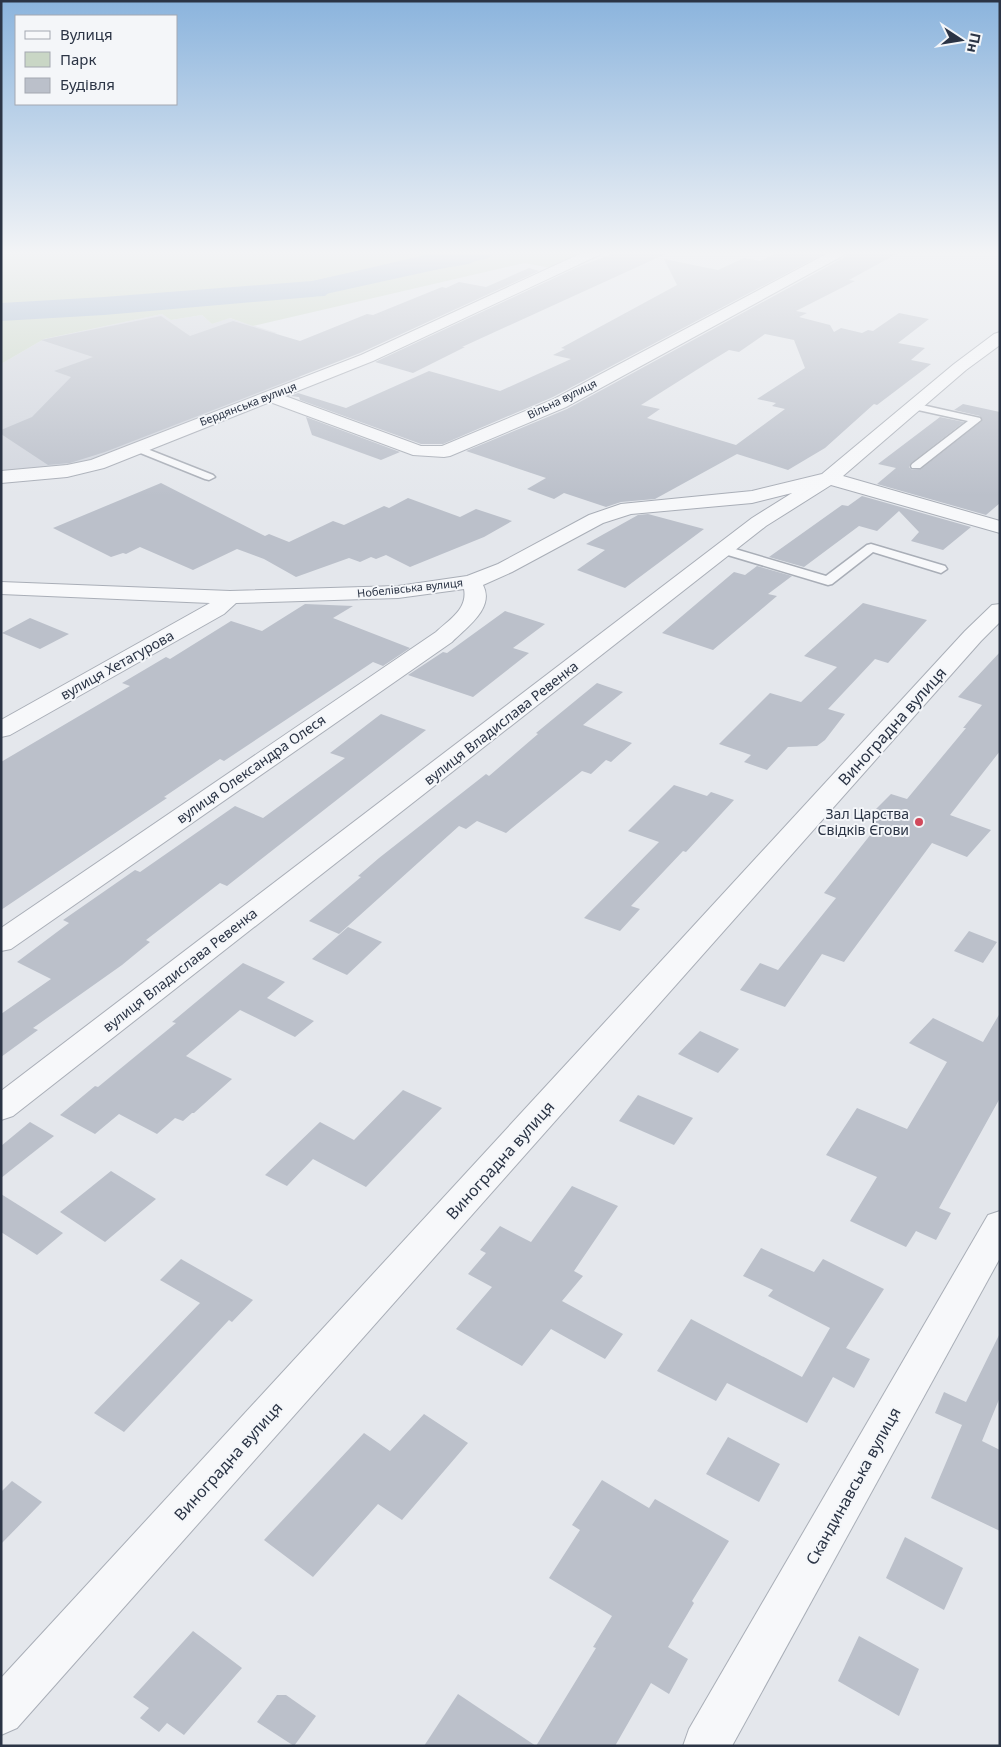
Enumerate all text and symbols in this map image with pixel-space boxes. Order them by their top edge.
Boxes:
legend [15,15,178,105]
north arrow [936,15,986,65]
text: Вулиця [60,24,113,44]
text: Пн [963,31,986,54]
text: Парк [60,49,96,69]
text: Будівля [60,74,115,94]
street label: Вільна вулиця [524,375,599,422]
street label: Бердянська вулиця [197,378,298,429]
street label: Нобелівська вулиця [356,574,464,601]
street label: вулиця Хетагурова [57,625,177,704]
street label: вулиця Владислава Ревенка [420,656,582,789]
street label: Виноградна вулиця [833,662,951,790]
street label: вулиця Олександра Олеся [172,710,329,827]
place label: Зал Царства Свідків Єгови [818,804,909,839]
marker: Зал Царства Свідків Єгови [913,816,925,828]
street label: вулиця Владислава Ревенка [99,903,261,1036]
street label: Виноградна вулиця [441,1096,559,1224]
street label: Виноградна вулиця [169,1397,287,1525]
street label: Скандинавська вулиця [800,1403,906,1569]

